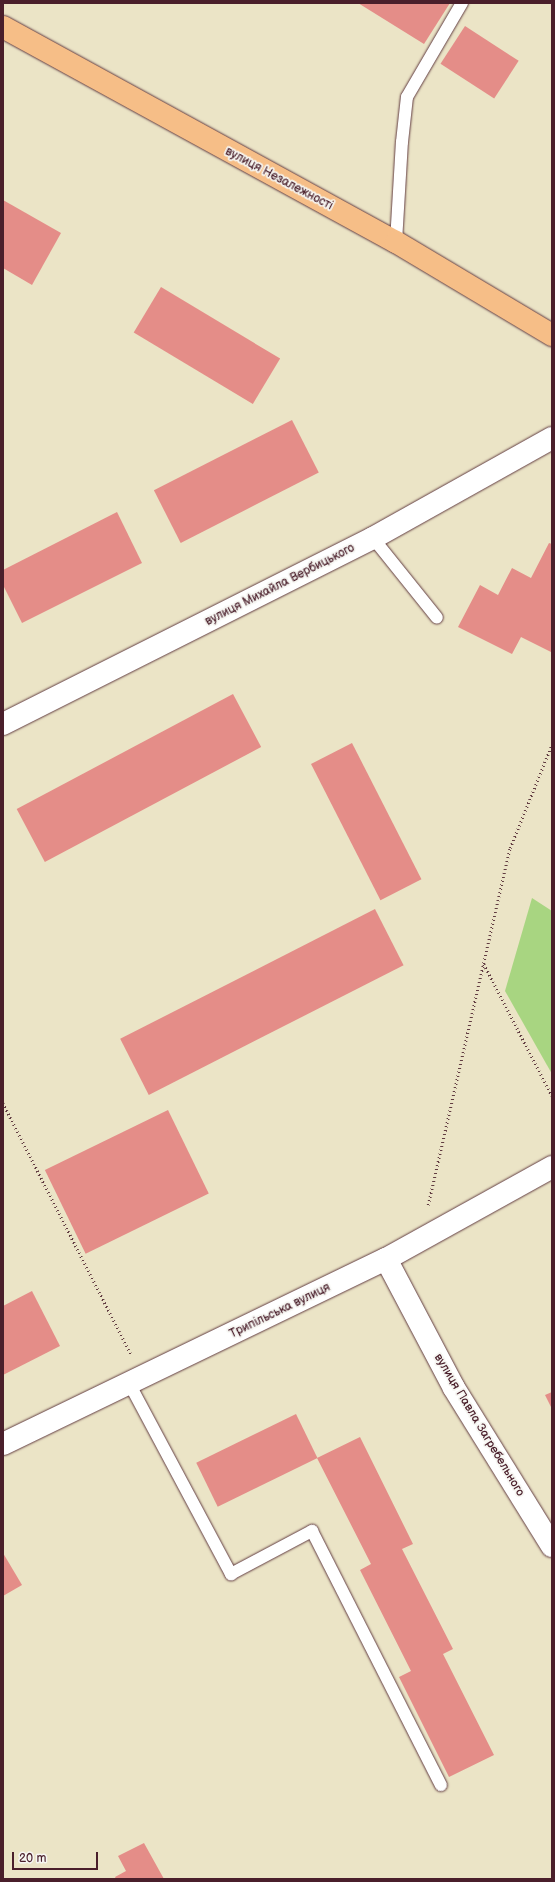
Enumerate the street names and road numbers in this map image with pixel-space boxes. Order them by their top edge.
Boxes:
street label: вулиця Незалежності [223,144,335,214]
street label: вулиця Михайла Вербицького [203,541,357,629]
street label: Трипільська вулиця [227,1280,333,1342]
street label: вулиця Павла Загребельного [431,1351,527,1499]

